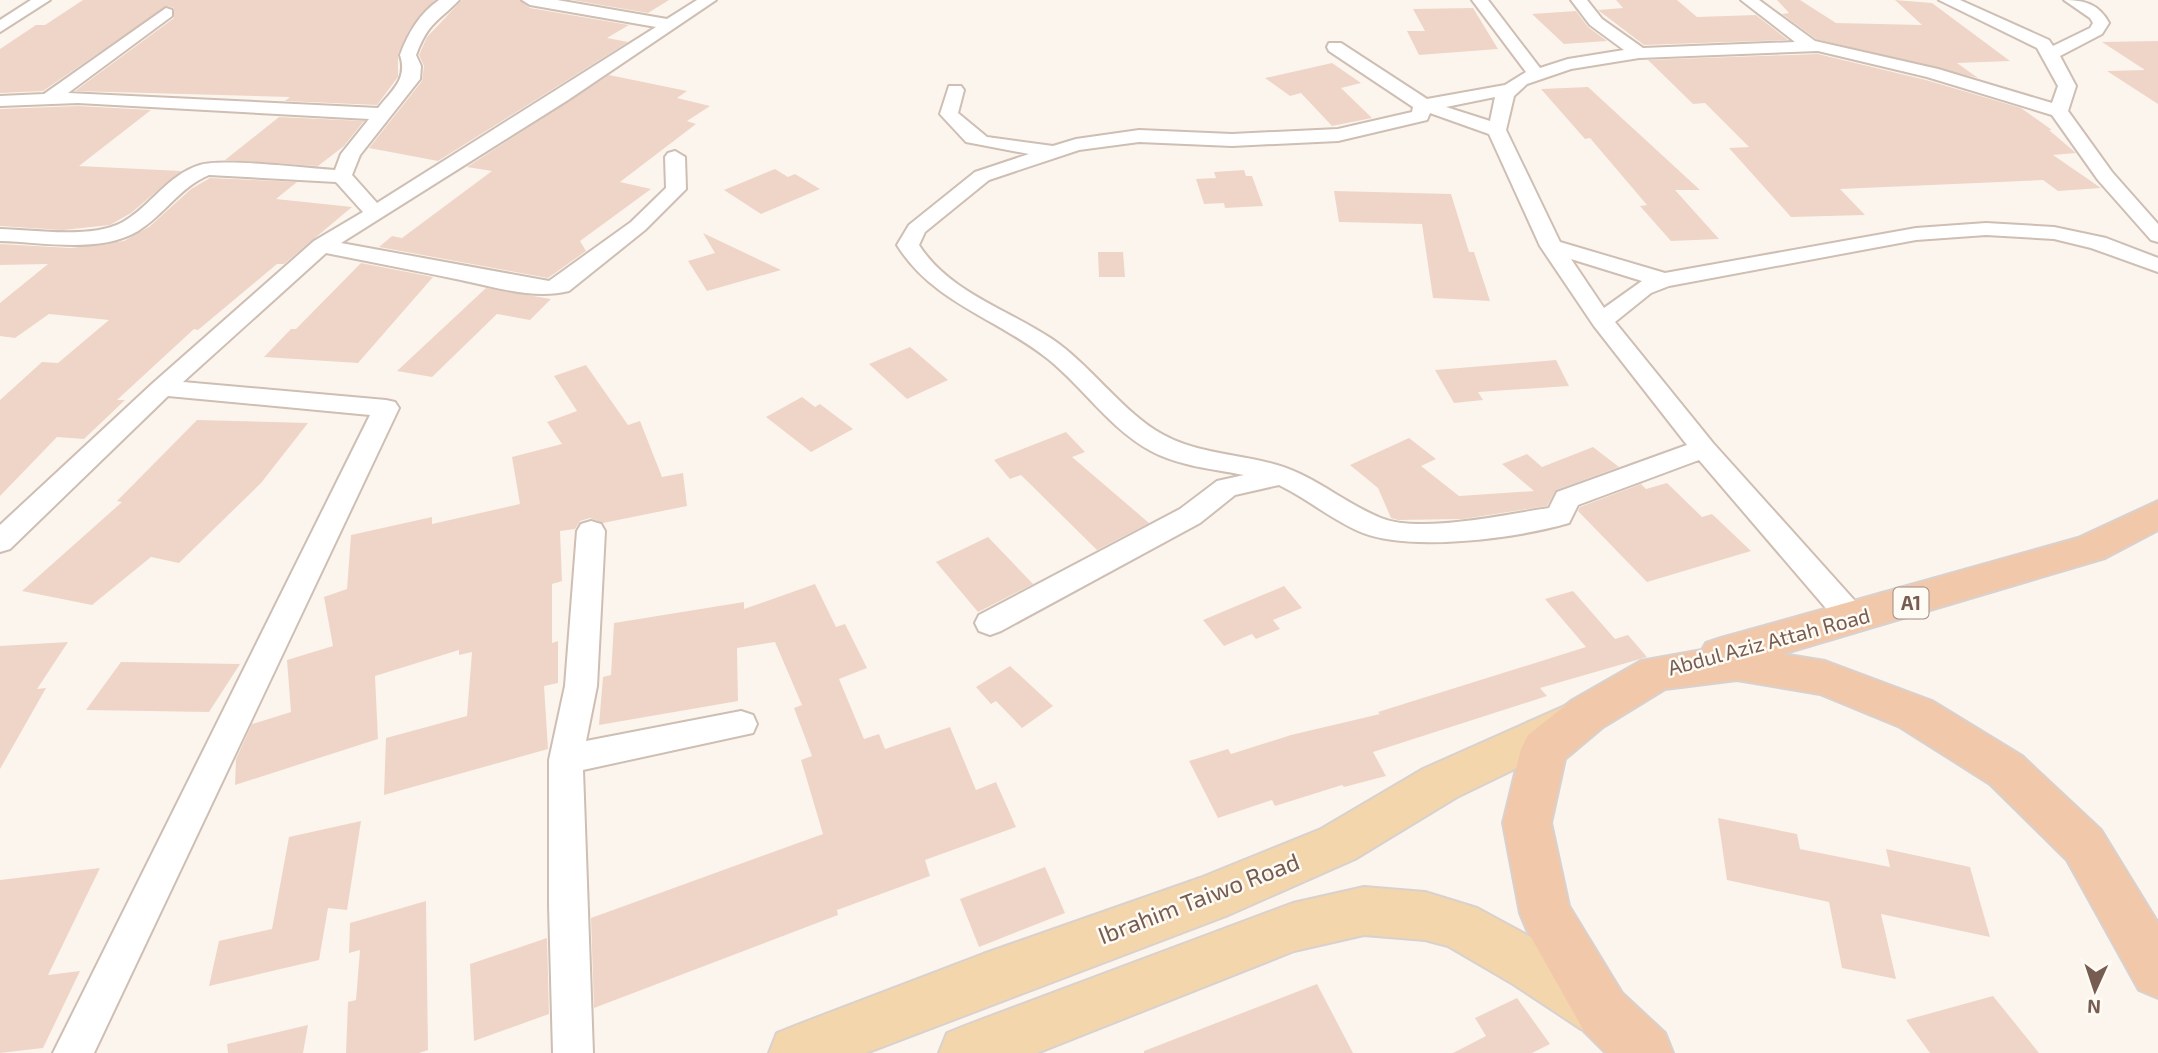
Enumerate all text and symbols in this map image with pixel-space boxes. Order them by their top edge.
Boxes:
road number: A1 [1894,588,1928,618]
street label: Abdul Aziz Attah Road [1665,602,1872,680]
street label: Ibrahim Taiwo Road [1094,846,1303,949]
north arrow [2060,955,2130,1025]
text: N [2087,996,2102,1019]

